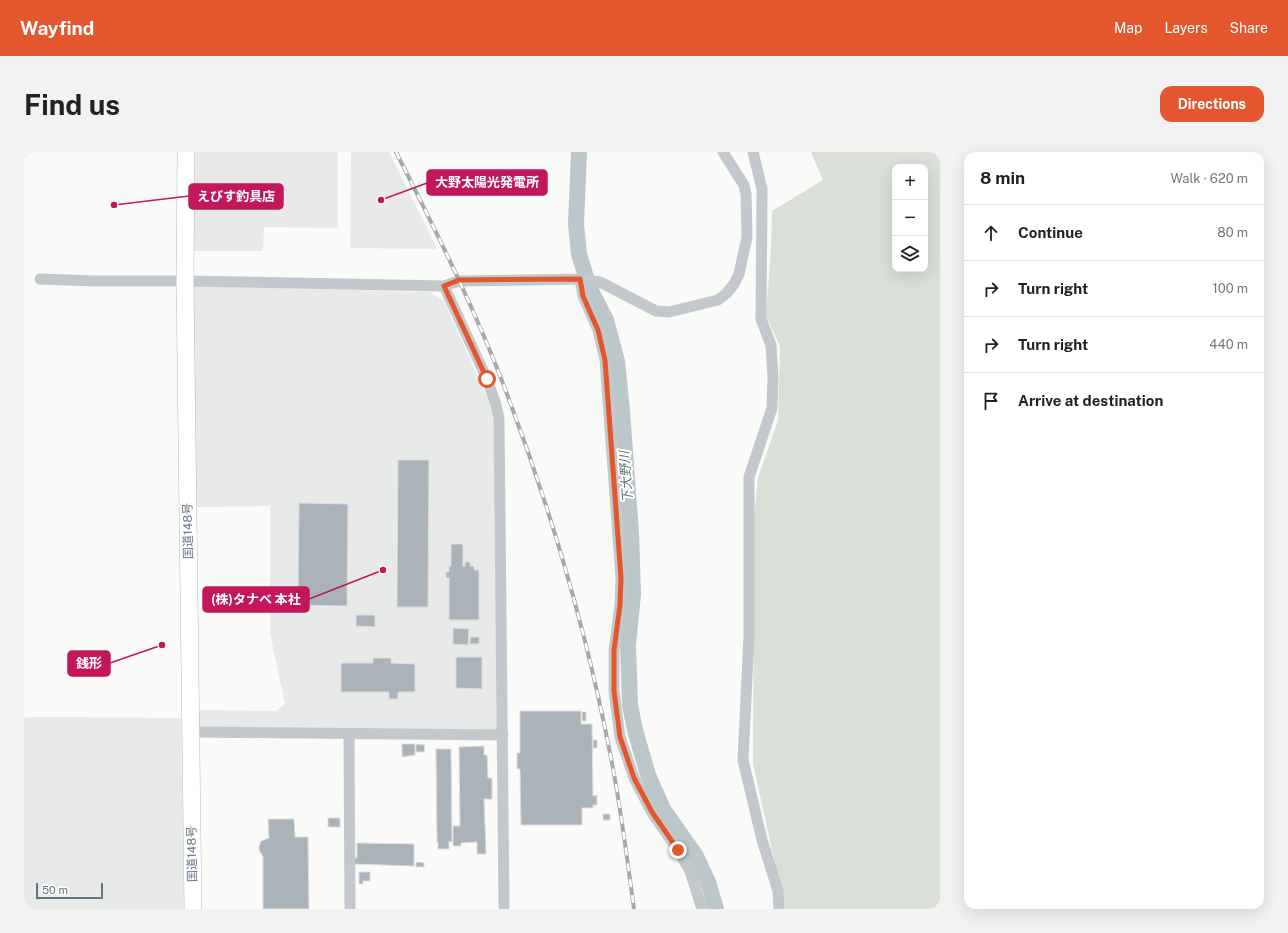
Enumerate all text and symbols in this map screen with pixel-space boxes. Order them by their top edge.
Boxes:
text: Wayfind [20,17,94,39]
text: Map [1114,20,1142,36]
text: Layers [1164,20,1208,36]
text: Share [1230,20,1268,36]
button: Directions [1160,86,1264,122]
text: Find us [24,88,120,121]
map controls [892,164,928,272]
button: + [892,164,928,200]
text: 8 min [980,168,1025,188]
callout: 大野太陽光発電所 [427,170,547,195]
text: Walk · 620 m [1170,171,1248,186]
text: 大野太陽光発電所 [435,175,539,190]
callout: えびす釣具店 [189,184,283,209]
text: えびす釣具店 [197,189,275,204]
button: − [892,200,928,236]
icon: ahead [980,222,1002,244]
text: Continue [1018,224,1083,241]
text: 80 m [1217,225,1248,240]
button: layers [892,236,928,272]
icon: right [980,278,1002,300]
text: Turn right [1018,280,1088,297]
text: 100 m [1212,281,1248,296]
icon: right [980,334,1002,356]
text: Turn right [1018,336,1088,353]
text: 440 m [1209,337,1248,352]
route start [478,370,496,388]
icon: arrive [980,390,1002,412]
text: Arrive at destination [1018,392,1163,409]
water label: 下大野川 [617,449,635,503]
street label: 国道148号 [181,503,195,559]
callout: (株)タナベ 本社 [203,587,309,612]
text: (株)タナベ 本社 [211,592,301,607]
callout: 銭形 [68,651,110,676]
text: 銭形 [76,656,102,671]
street label: 国道148号 [185,826,199,882]
route end [669,841,687,859]
scale bar [36,881,103,900]
text: 50 m [42,884,68,896]

